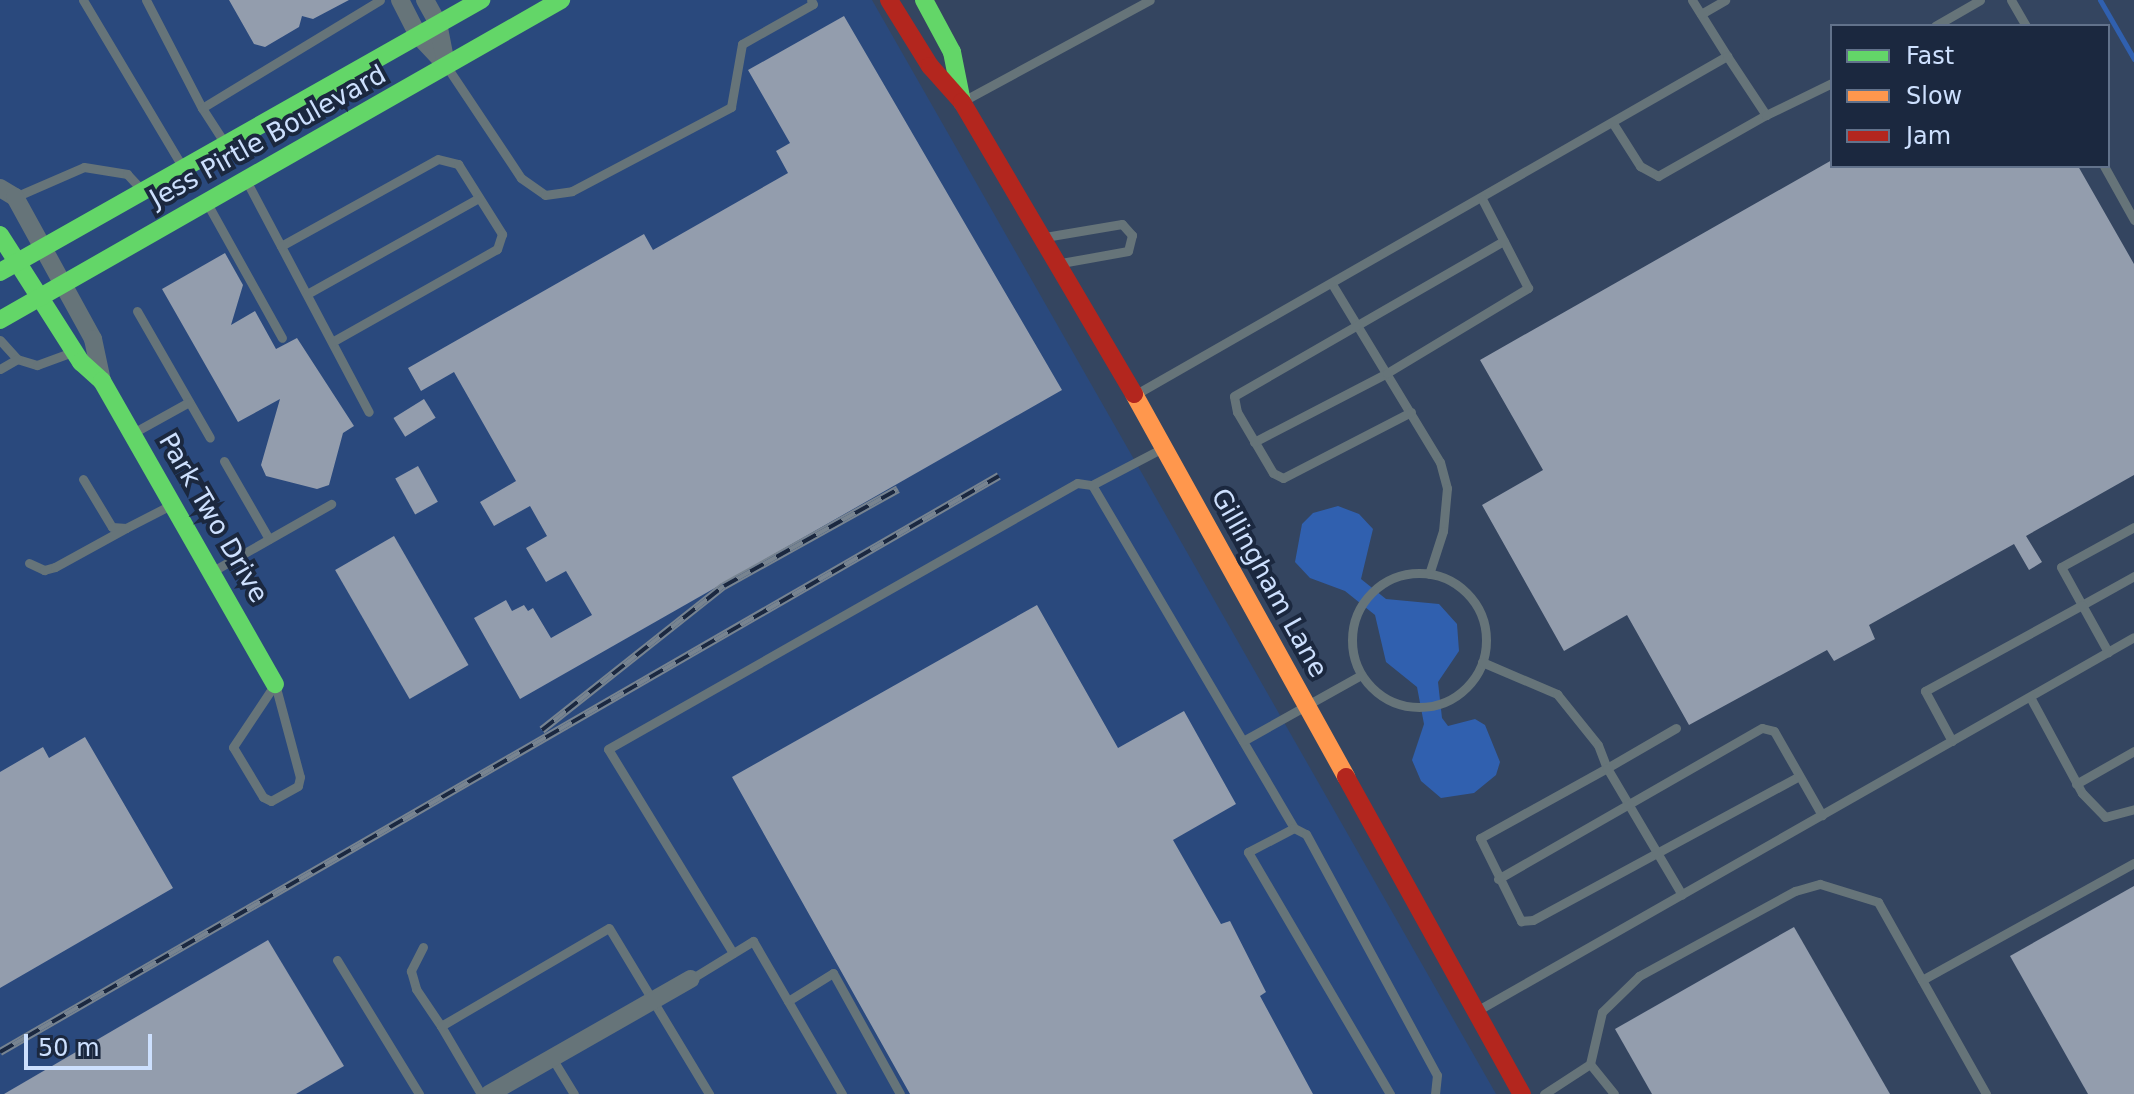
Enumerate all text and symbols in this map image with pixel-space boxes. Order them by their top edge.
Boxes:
legend [1830,24,2110,168]
text: Fast [1906,42,1954,70]
street label: Jess Pirtle Boulevard [144,59,392,215]
text: Slow [1906,82,1962,110]
text: Jam [1906,122,1951,150]
street label: Park Two Drive [152,428,274,608]
street label: Gillingham Lane [1204,483,1334,683]
scale bar [28,1018,156,1068]
text: 50 m [38,1034,100,1062]

